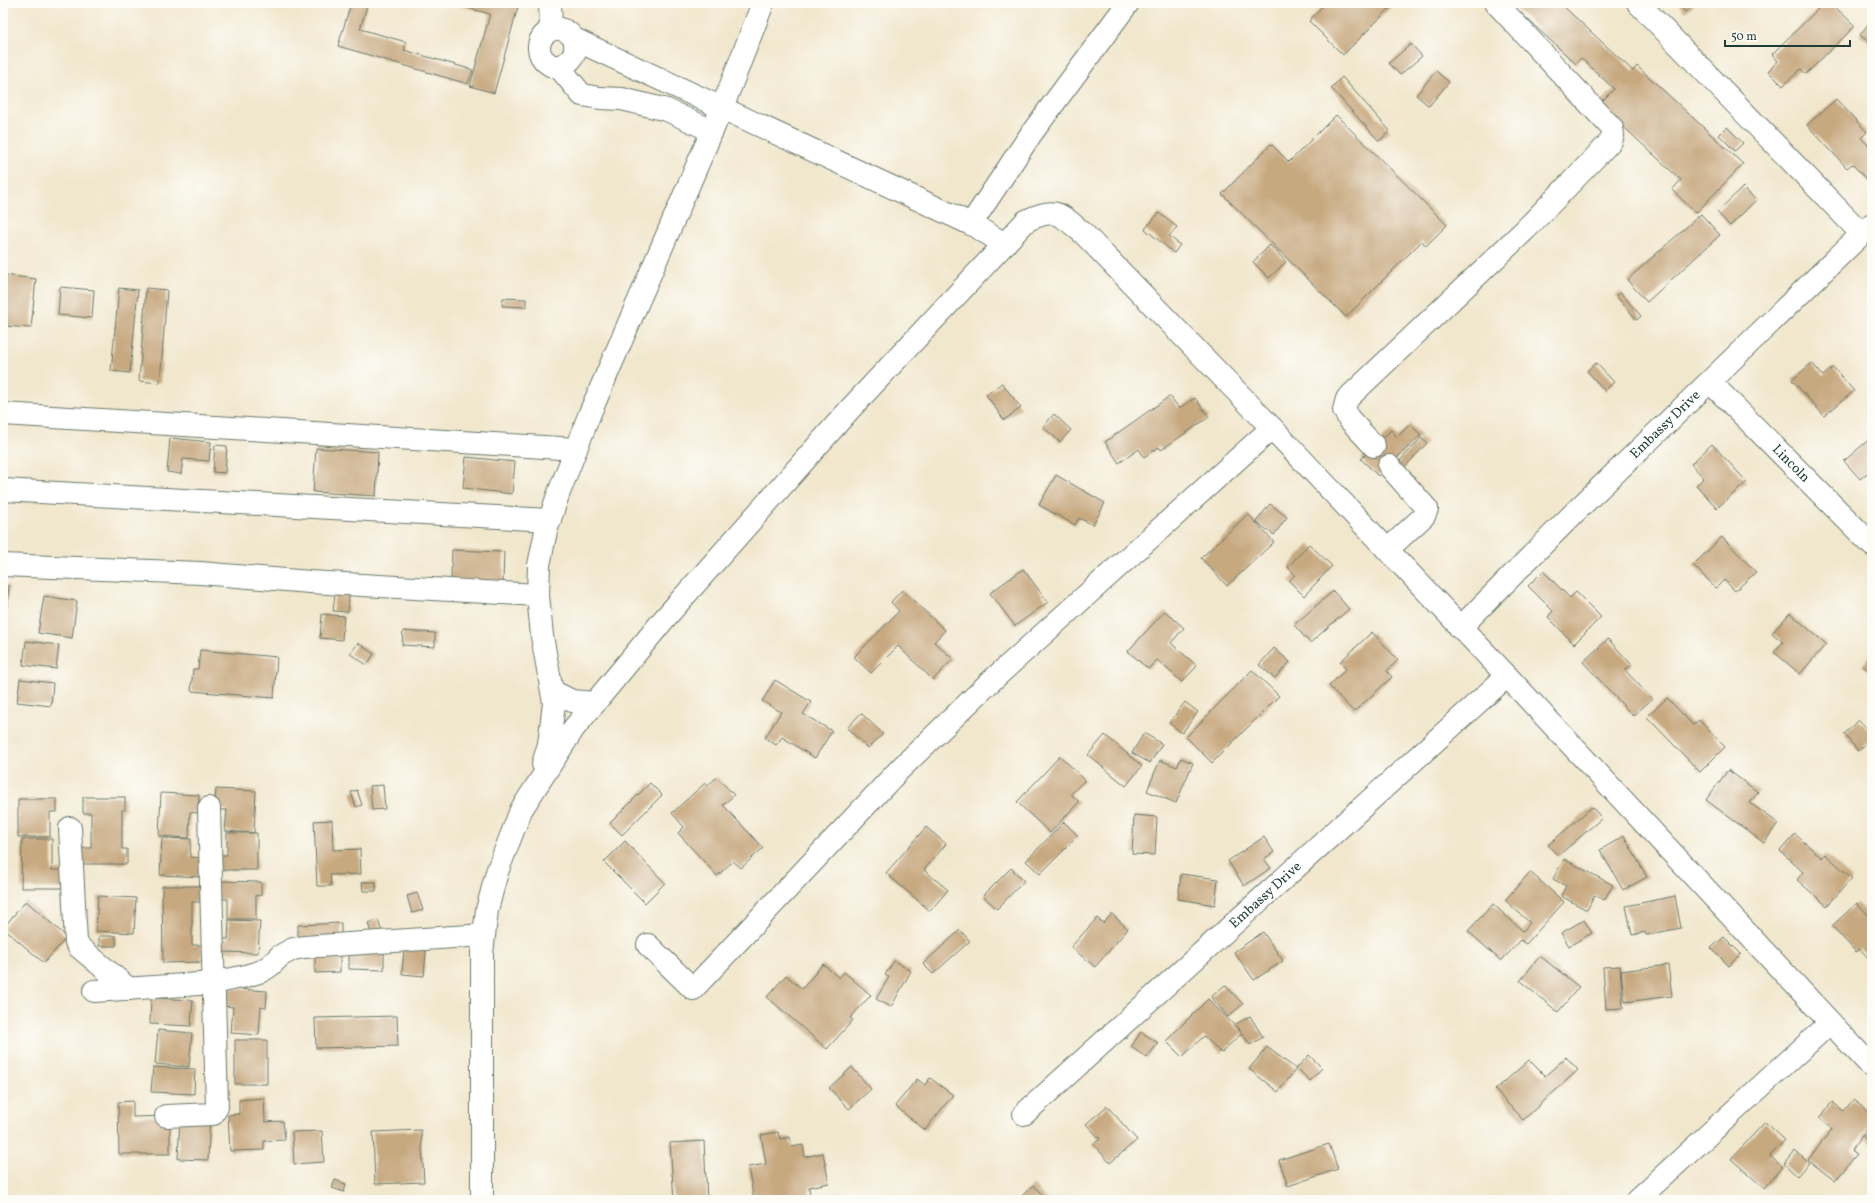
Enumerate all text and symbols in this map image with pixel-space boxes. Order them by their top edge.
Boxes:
scale bar [1725,22,1850,48]
text: 50 m [1731,29,1757,45]
street label: Embassy Drive [1626,386,1705,463]
street label: Lincoln [1768,440,1814,487]
street label: Embassy Drive [1225,857,1306,933]

